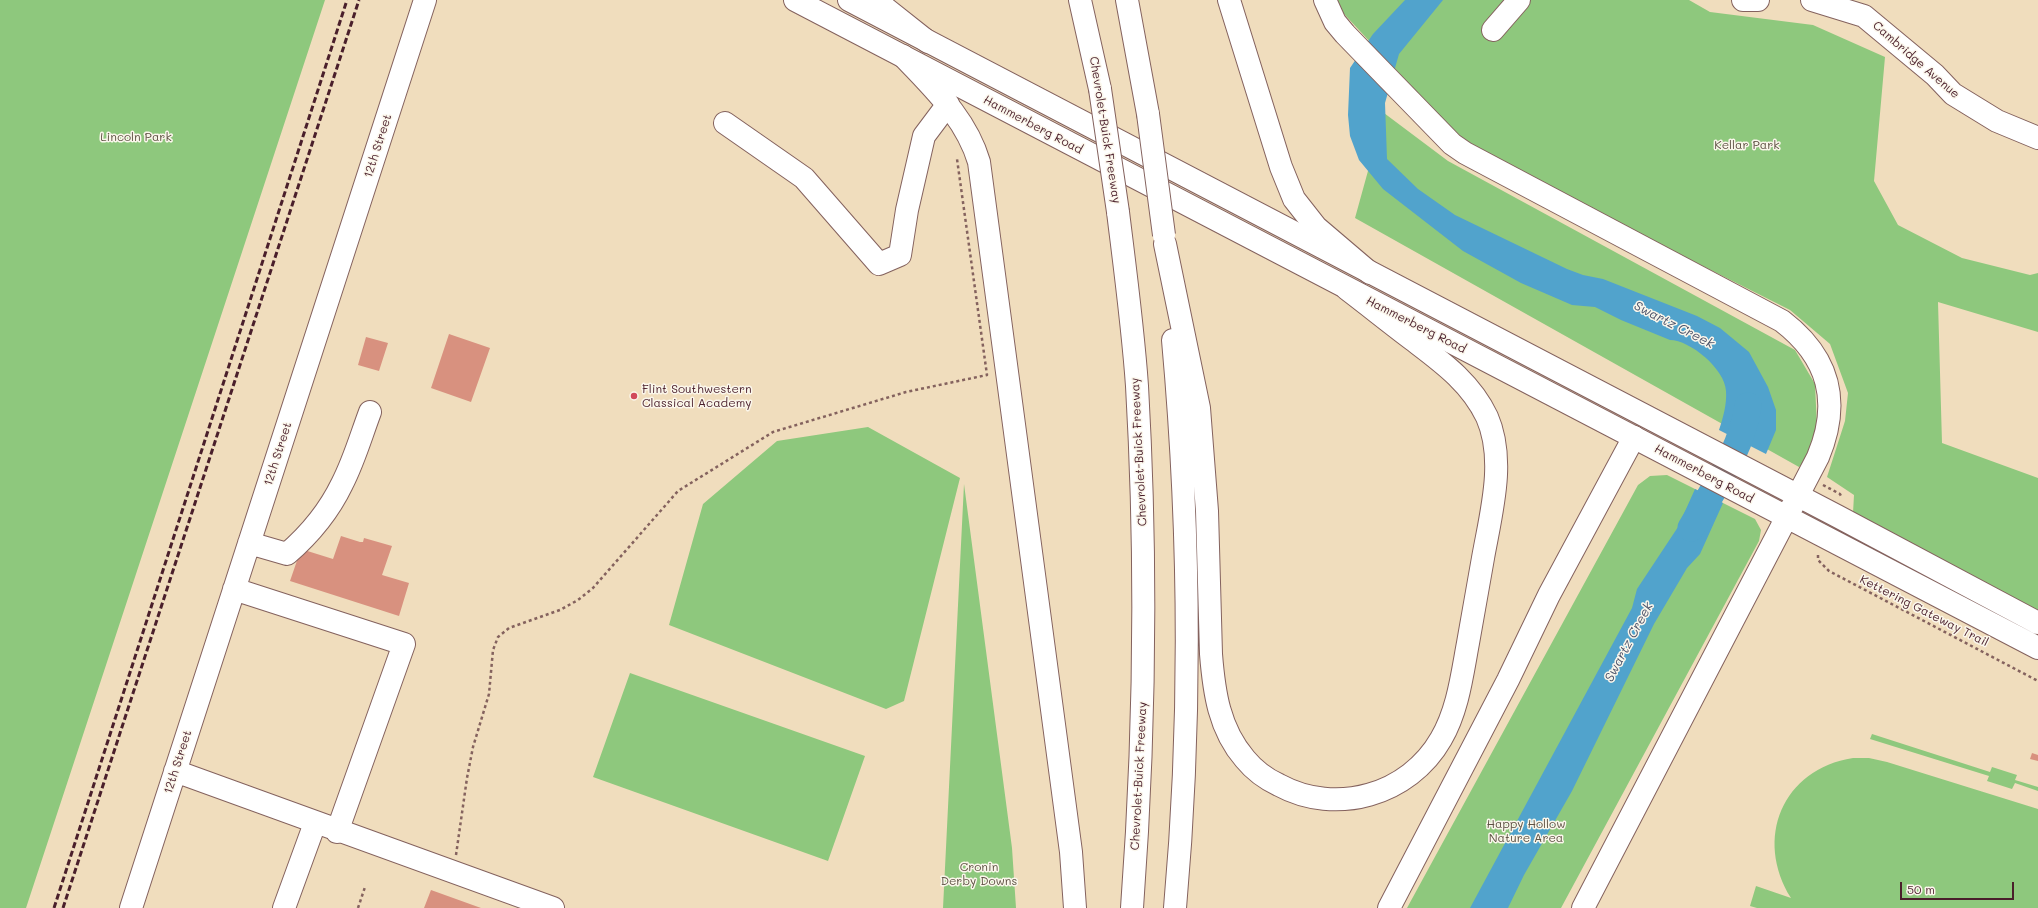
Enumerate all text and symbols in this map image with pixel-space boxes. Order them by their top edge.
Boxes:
street label: Cambridge Avenue [1870,18,1962,102]
street label: Chevrolet-Buick Freeway [1086,55,1124,205]
street label: Hammerberg Road [981,93,1085,157]
street label: 12th Street [361,112,395,180]
park label: Lincoln Park [100,130,172,144]
park label: Kellar Park [1714,138,1780,152]
street label: Hammerberg Road [1364,294,1468,356]
water label: Swartz Creek [1631,298,1717,352]
street label: Chevrolet-Buick Freeway [1128,377,1150,527]
place label: Flint Southwestern Classical Academy [642,382,752,410]
marker: Flint Southwestern Classical Academy [629,391,639,401]
street label: 12th Street [261,420,295,488]
street label: Hammerberg Road [1652,442,1756,506]
street label: Kettering Gateway Trail [1857,572,1991,650]
water label: Swartz Creek [1601,600,1657,684]
street label: Chevrolet-Buick Freeway [1128,701,1150,851]
street label: 12th Street [161,728,195,796]
park label: Happy Hollow Nature Area [1486,817,1566,845]
park label: Cronin Derby Downs [941,860,1017,888]
scale bar [1902,874,2016,900]
text: 50 m [1907,881,1935,897]

